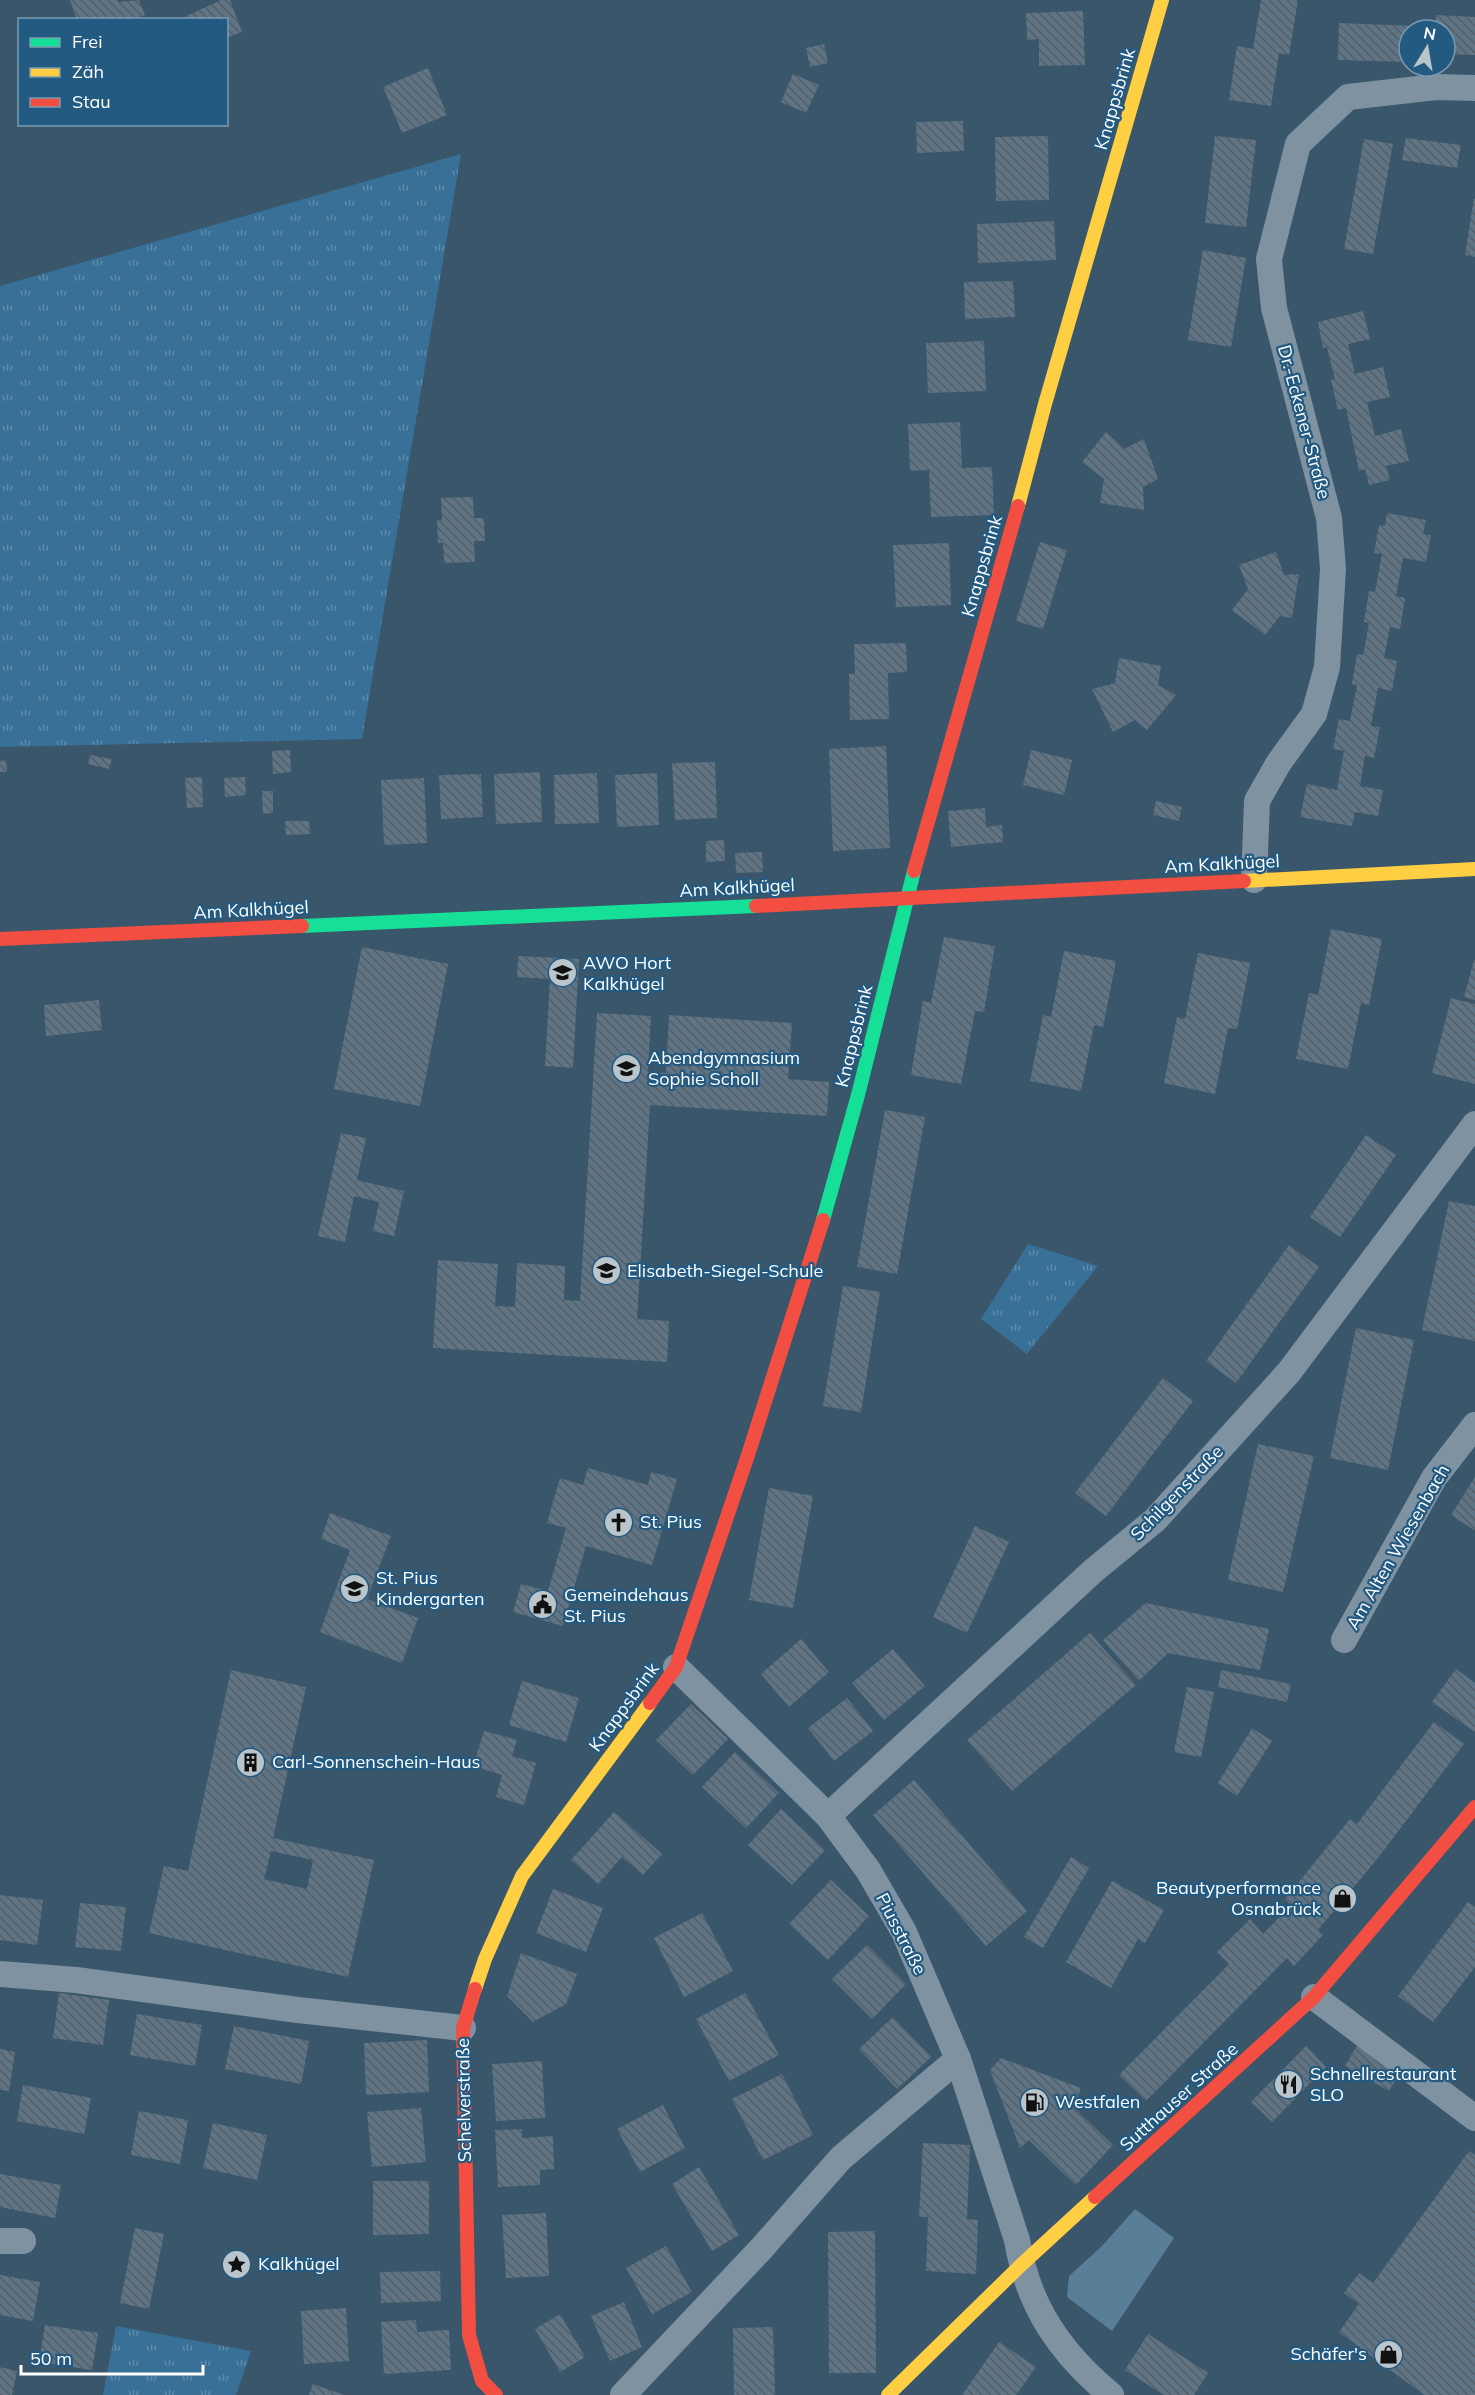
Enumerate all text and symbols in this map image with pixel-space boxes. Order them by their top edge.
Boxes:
legend [18,18,228,126]
north arrow [1397,18,1457,78]
text: N [1422,22,1438,44]
text: Frei [72,30,102,53]
street label: Knappsbrink [1089,45,1140,152]
text: Zäh [72,60,104,83]
text: Stau [72,90,111,113]
street label: Dr.-Eckener-Straße [1273,342,1336,501]
street label: Knappsbrink [956,512,1007,619]
street label: Am Kalkhügel [1164,849,1280,878]
street label: Am Kalkhügel [679,873,795,902]
street label: Am Kalkhügel [193,895,309,924]
place label: AWO Hort Kalkhügel [583,951,671,995]
school or university icon: AWO Hort Kalkhügel [546,957,578,989]
street label: Knappsbrink [830,982,878,1089]
place label: Abendgymnasium Sophie Scholl [648,1046,800,1090]
school or university icon: Abendgymnasium Sophie Scholl [611,1052,643,1084]
school or university icon: Elisabeth-Siegel-Schule [590,1255,622,1287]
place label: Elisabeth-Siegel-Schule [627,1259,823,1282]
street label: Schilgenstraße [1125,1440,1228,1545]
street label: Am Alten Wiesenbach [1341,1460,1454,1633]
church icon: St. Pius [603,1506,635,1538]
place label: St. Pius [640,1510,702,1533]
place label: St. Pius Kindergarten [376,1566,484,1610]
school or university icon: St. Pius Kindergarten [339,1572,371,1604]
place label: Gemeindehaus St. Pius [564,1583,689,1627]
public building icon: Gemeindehaus St. Pius [527,1589,559,1621]
street label: Knappsbrink [584,1657,664,1756]
building icon: Carl-Sonnenschein-Haus [235,1746,267,1778]
place label: Carl-Sonnenschein-Haus [272,1750,481,1773]
place label: Beautyperformance Osnabrück [1156,1876,1322,1920]
shop icon: Beautyperformance Osnabrück [1326,1882,1358,1914]
street label: Piusstraße [871,1889,932,1979]
street label: Sutthauser Straße [1115,2037,1243,2156]
street label: Schelverstraße [451,2038,476,2162]
place label: Schnellrestaurant SLO [1310,2062,1456,2106]
restaurant icon: Schnellrestaurant SLO [1273,2068,1305,2100]
fuel station icon: Westfalen [1018,2086,1050,2118]
place label: Westfalen [1055,2090,1140,2113]
place icon: Kalkhügel [221,2248,253,2280]
place label: Kalkhügel [258,2252,340,2275]
scale bar [21,2338,202,2376]
shop icon: Schäfer's [1372,2338,1404,2370]
place label: Schäfer's [1290,2342,1367,2365]
text: 50 m [30,2347,72,2370]

